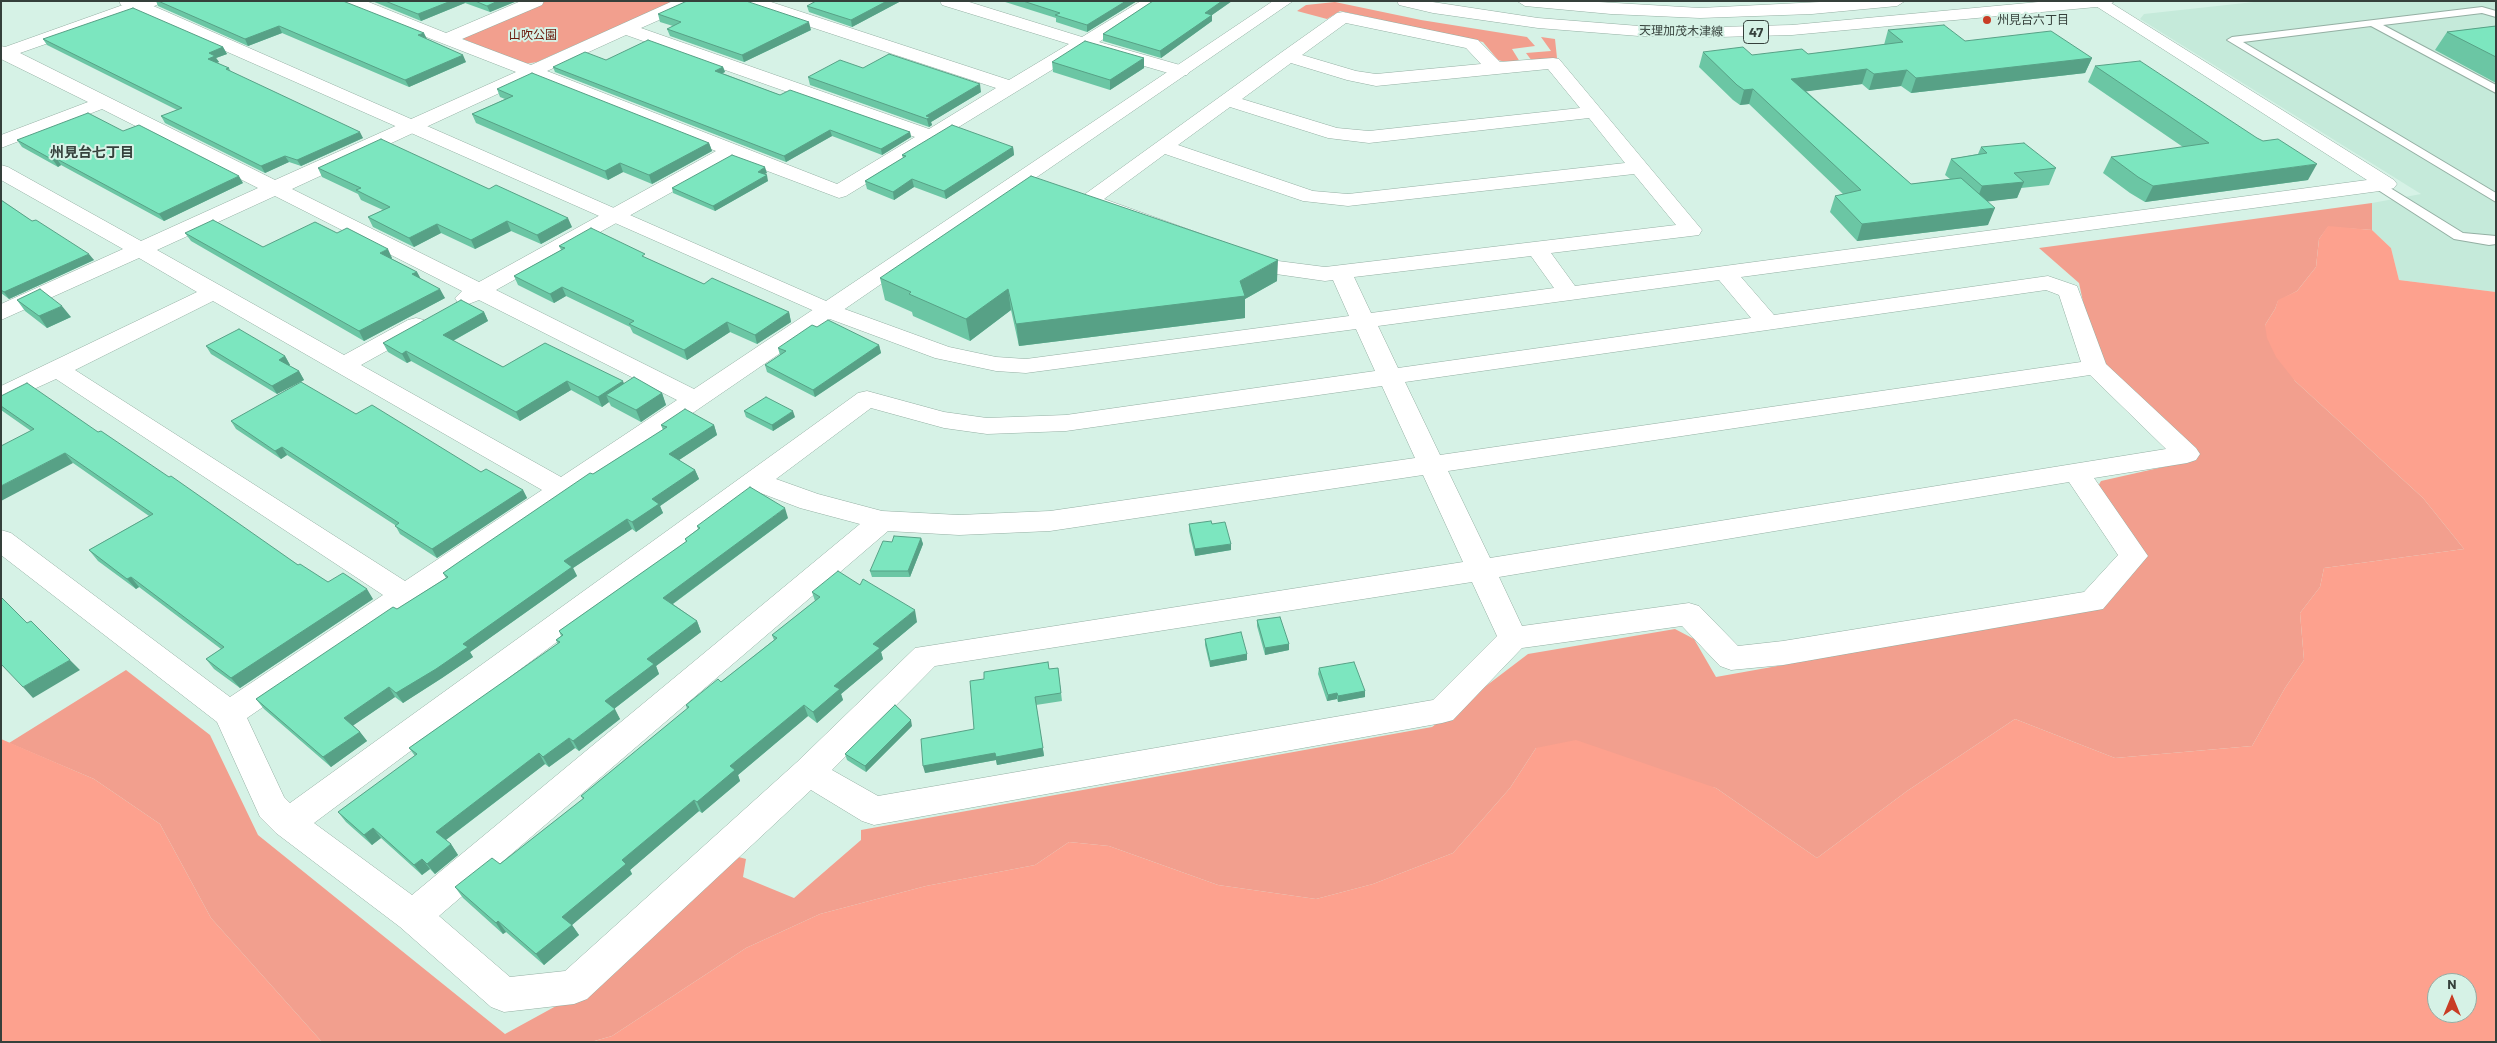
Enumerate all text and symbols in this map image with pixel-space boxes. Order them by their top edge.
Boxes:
place label: 州見台六丁目 [1997,13,2069,27]
marker: 州見台六丁目 [1981,14,1993,26]
road number: 47 [1744,21,1768,44]
street label: 天理加茂木津線 [1639,23,1723,39]
park label: 山吹公園 [509,28,557,42]
district label: 州見台七丁目 [50,144,134,160]
north arrow [2427,973,2477,1023]
text: N [2447,975,2457,992]

